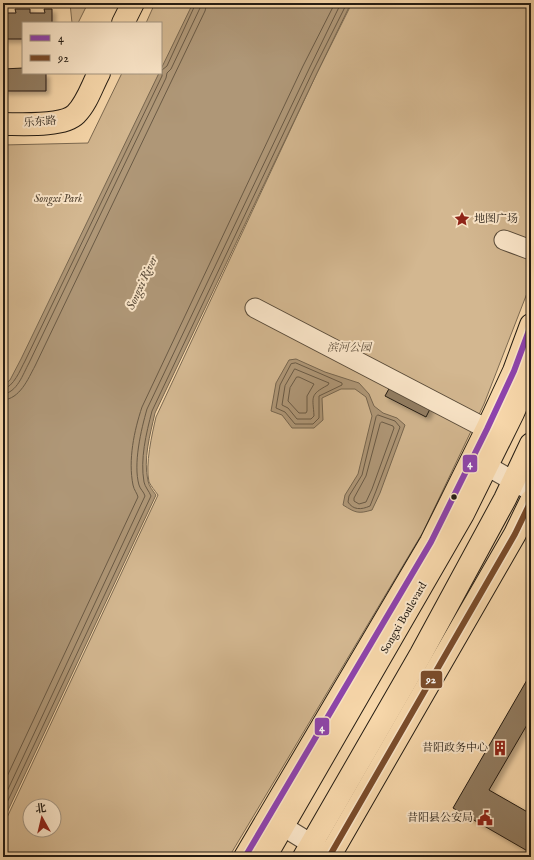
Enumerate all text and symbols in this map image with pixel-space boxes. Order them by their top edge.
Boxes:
legend [22,22,162,74]
text: 4 [58,31,64,46]
text: 92 [57,51,69,66]
street label: 乐东路 [23,114,57,130]
park label: Songxi Park [34,192,83,207]
place icon: 地图广场 [453,210,471,228]
place label: 地图广场 [474,212,518,226]
water label: Songxi River [123,253,162,313]
park label: 滨河公园 [327,341,373,355]
line badge: 4 [462,454,478,473]
text: 4 [466,457,473,471]
unlabelled marker [449,492,459,502]
street label: Songxi Boulevard [378,580,430,656]
line badge: 92 [420,670,443,689]
text: 92 [425,673,437,687]
line badge: 4 [314,717,330,736]
text: 4 [318,721,325,735]
building icon: 昔阳政务中心 [491,739,509,757]
place label: 昔阳政务中心 [422,741,488,755]
north arrow [22,798,62,838]
text: 北 [34,801,47,817]
public building icon: 昔阳县公安局 [476,809,494,827]
place label: 昔阳县公安局 [407,811,473,825]

